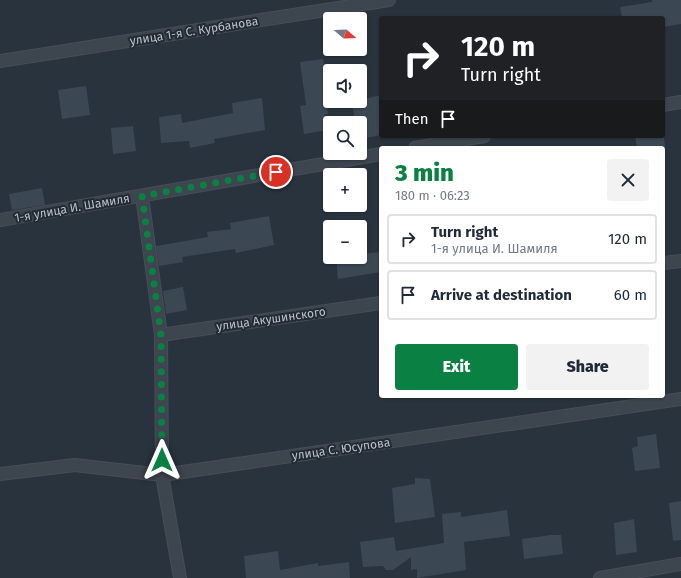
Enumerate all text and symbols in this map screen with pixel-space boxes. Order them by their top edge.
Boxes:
north arrow [323,12,367,56]
map controls [323,12,367,264]
street label: улица 1-я С. Курбанова [129,14,259,48]
text: 120 m [461,30,535,63]
icon: right [395,32,447,84]
button: sound [323,64,367,108]
text: Turn right [461,64,541,86]
icon: arrive [437,108,459,130]
text: Then [395,110,429,128]
button: search [323,116,367,160]
pin [259,155,293,189]
text: 3 min [395,159,454,187]
button: close [607,159,649,201]
icon: arrive [265,161,287,183]
button: + [323,168,367,212]
text: 180 m · 06:23 [395,188,470,203]
street label: 1-я улица И. Шамиля [13,191,131,225]
button: − [323,220,367,264]
text: Turn right [431,223,498,241]
icon: right [397,228,419,250]
text: 120 m [608,230,647,248]
text: 1-я улица И. Шамиля [431,241,558,256]
icon: arrive [397,284,419,306]
text: Arrive at destination [431,286,572,304]
text: 60 m [614,286,647,304]
street label: улица Акушинского [215,304,327,334]
button: Exit [395,344,518,390]
button: Share [526,344,649,390]
street label: улица С. Юсупова [291,435,391,463]
position arrow [141,439,183,481]

